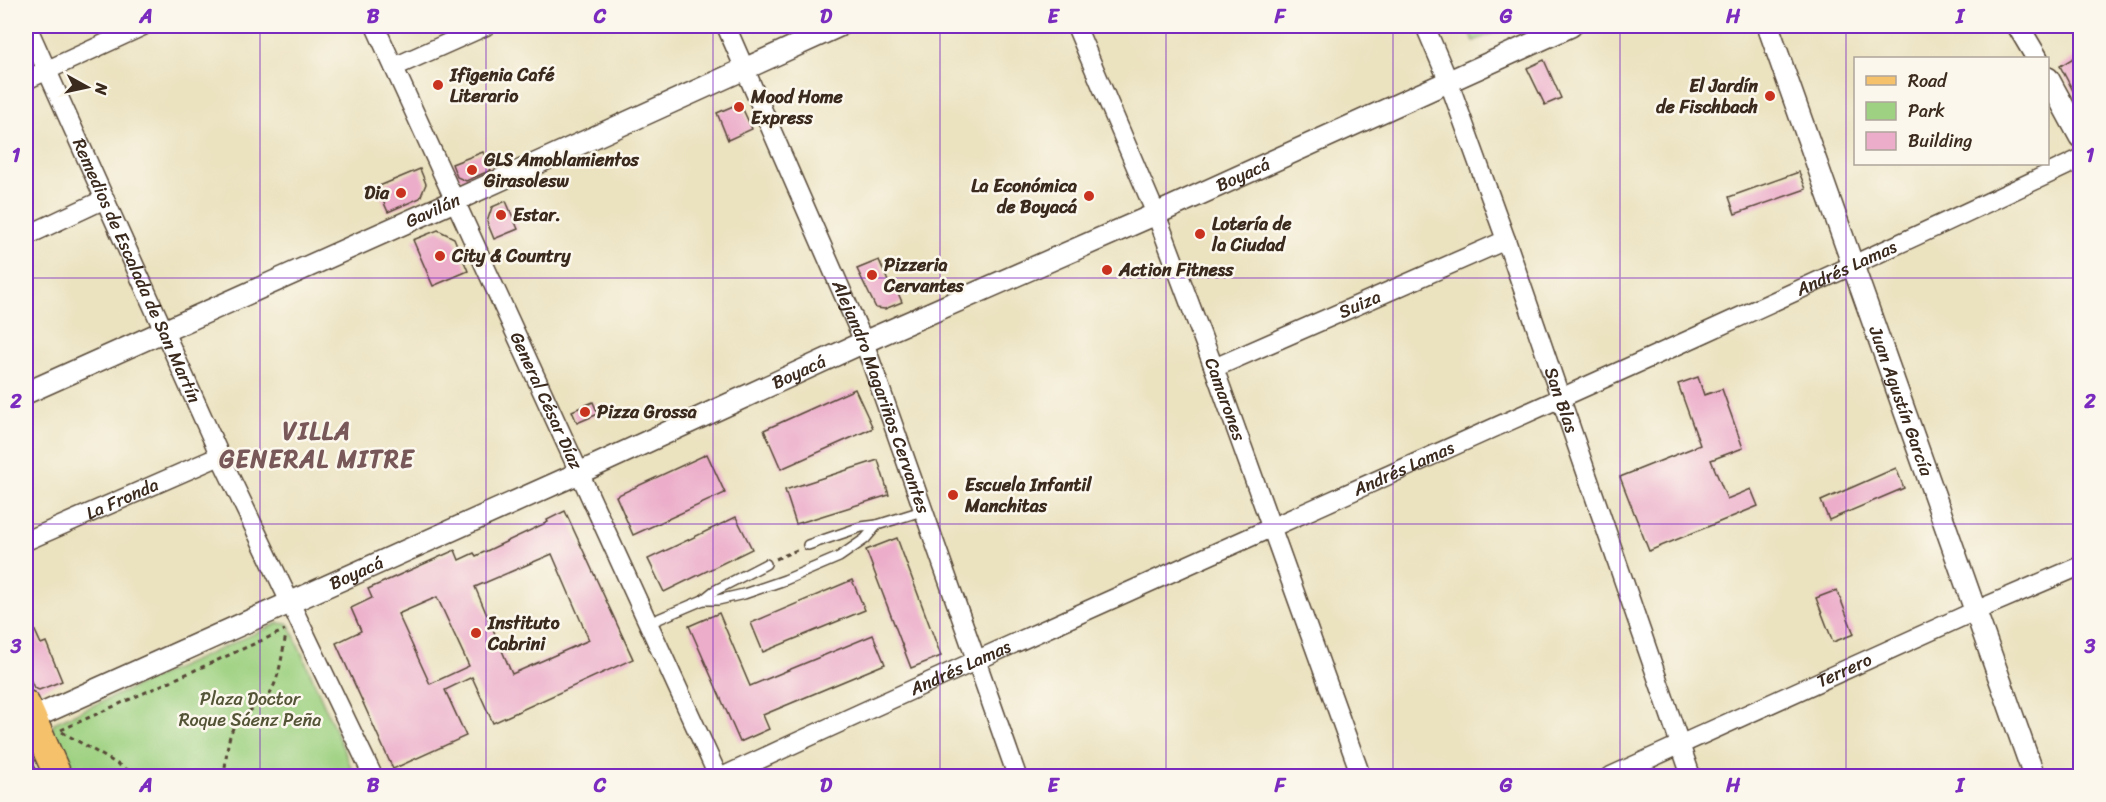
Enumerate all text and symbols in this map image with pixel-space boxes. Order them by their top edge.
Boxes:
text: A [138,0,153,34]
text: B [367,0,380,34]
text: C [593,0,607,34]
text: D [820,0,833,34]
text: E [1047,0,1060,34]
text: F [1274,0,1287,34]
text: G [1499,0,1513,34]
text: H [1725,0,1741,34]
text: I [1955,0,1966,34]
north arrow [57,57,117,117]
legend [1854,57,2049,165]
place label: Ifigenia Café Literario [449,59,555,112]
text: Road [1908,65,1948,97]
place label: El Jardín de Fischbach [1656,70,1759,123]
marker: Ifigenia Café Literario [431,78,445,92]
text: N [86,81,117,97]
place label: Mood Home Express [750,81,844,134]
marker: El Jardín de Fischbach [1763,89,1777,103]
text: Park [1908,95,1945,127]
marker: Mood Home Express [732,100,746,114]
text: Building [1908,125,1972,157]
street label: Remedios de Escalada de San Martín [63,133,210,409]
text: 1 [12,138,21,173]
text: 1 [2086,138,2095,173]
place label: GLS Amoblamientos Girasolesw [483,144,640,197]
street label: Boyacá [1210,148,1275,201]
marker: GLS Amoblamientos Girasolesw [465,163,479,177]
place label: La Económica de Boyacá [971,170,1077,223]
place label: Dia [364,177,390,209]
street label: Gavilán [400,184,466,237]
marker: Dia [394,186,408,200]
marker: La Económica de Boyacá [1082,189,1096,203]
place label: Estar. [513,199,561,231]
marker: Estar. [494,208,508,222]
place label: Lotería de la Ciudad [1211,208,1292,261]
marker: Lotería de la Ciudad [1193,227,1207,241]
street label: Andrés Lamas [1790,231,1903,306]
place label: City & Country [451,240,571,272]
marker: City & Country [433,249,447,263]
place label: Pizzeria Cervantes [883,249,965,302]
place label: Action Fitness [1118,254,1234,286]
marker: Action Fitness [1100,263,1114,277]
marker: Pizzeria Cervantes [865,268,879,282]
street label: Alejandro Magariños Cervantes [822,274,939,519]
street label: Suiza [1333,281,1386,328]
street label: Juan Agustín García [1859,321,1943,482]
street label: General César Díaz [501,326,592,475]
street label: Boyacá [766,346,831,398]
street label: Camarones [1195,353,1255,446]
street label: San Blas [1535,363,1588,438]
text: 2 [9,384,22,419]
text: 2 [2083,384,2096,419]
place label: Pizza Grossa [597,396,697,428]
marker: Pizza Grossa [578,405,592,419]
district label: VILLA GENERAL MITRE [219,410,415,480]
street label: Andrés Lamas [1347,431,1460,506]
street label: La Fronda [81,469,164,529]
place label: Escuela Infantil Manchitas [964,469,1092,522]
marker: Escuela Infantil Manchitas [946,488,960,502]
street label: Boyacá [324,547,389,599]
place label: Instituto Cabrini [487,607,560,660]
marker: Instituto Cabrini [469,626,483,640]
text: 3 [10,629,22,664]
text: 3 [2084,629,2096,664]
street label: Andrés Lamas [903,630,1017,705]
street label: Terrero [1811,644,1877,697]
park label: Plaza Doctor Roque Sáenz Peña [179,683,321,736]
text: A [138,768,153,802]
text: B [367,768,380,802]
text: C [593,768,607,802]
text: D [820,768,833,802]
text: E [1047,768,1060,802]
text: F [1274,768,1287,802]
text: G [1499,768,1513,802]
text: H [1725,768,1741,802]
text: I [1955,768,1966,802]

